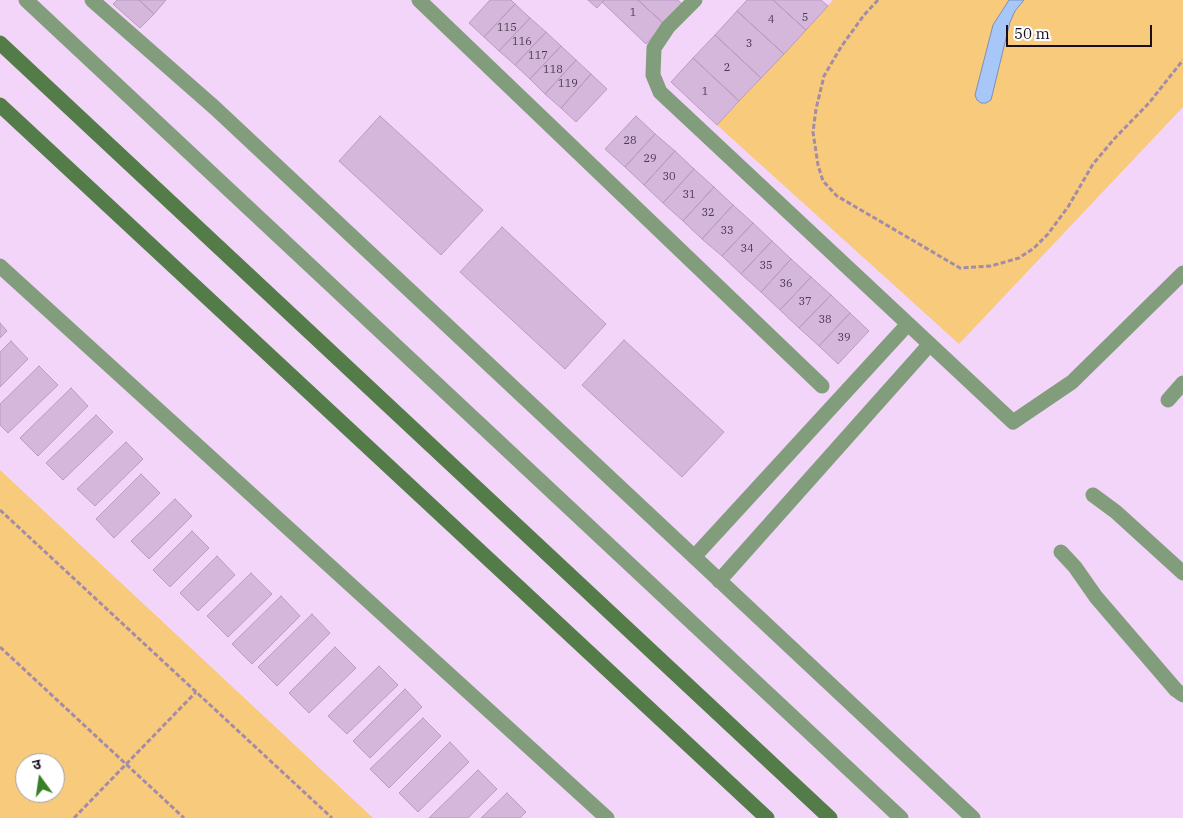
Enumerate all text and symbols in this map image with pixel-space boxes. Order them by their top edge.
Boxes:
house number: 1 [630,6,636,20]
house number: 5 [802,11,808,25]
house number: 4 [768,13,774,27]
scale bar [1008,15,1154,47]
house number: 115 [497,21,517,35]
text: 50 m [1014,24,1050,43]
house number: 116 [512,35,532,49]
house number: 3 [746,37,752,51]
house number: 117 [528,49,548,63]
house number: 2 [724,61,730,75]
house number: 118 [543,63,563,77]
house number: 119 [558,77,578,91]
house number: 1 [702,85,708,99]
house number: 28 [623,134,637,148]
house number: 29 [643,152,657,166]
house number: 30 [662,170,676,184]
house number: 31 [682,188,696,202]
house number: 32 [701,206,715,220]
house number: 33 [720,224,734,238]
house number: 34 [740,242,754,256]
house number: 35 [759,259,773,273]
house number: 36 [779,277,793,291]
house number: 37 [798,295,812,309]
house number: 38 [818,313,832,327]
house number: 39 [837,331,851,345]
north arrow [15,753,65,803]
text: उ [30,755,43,774]

